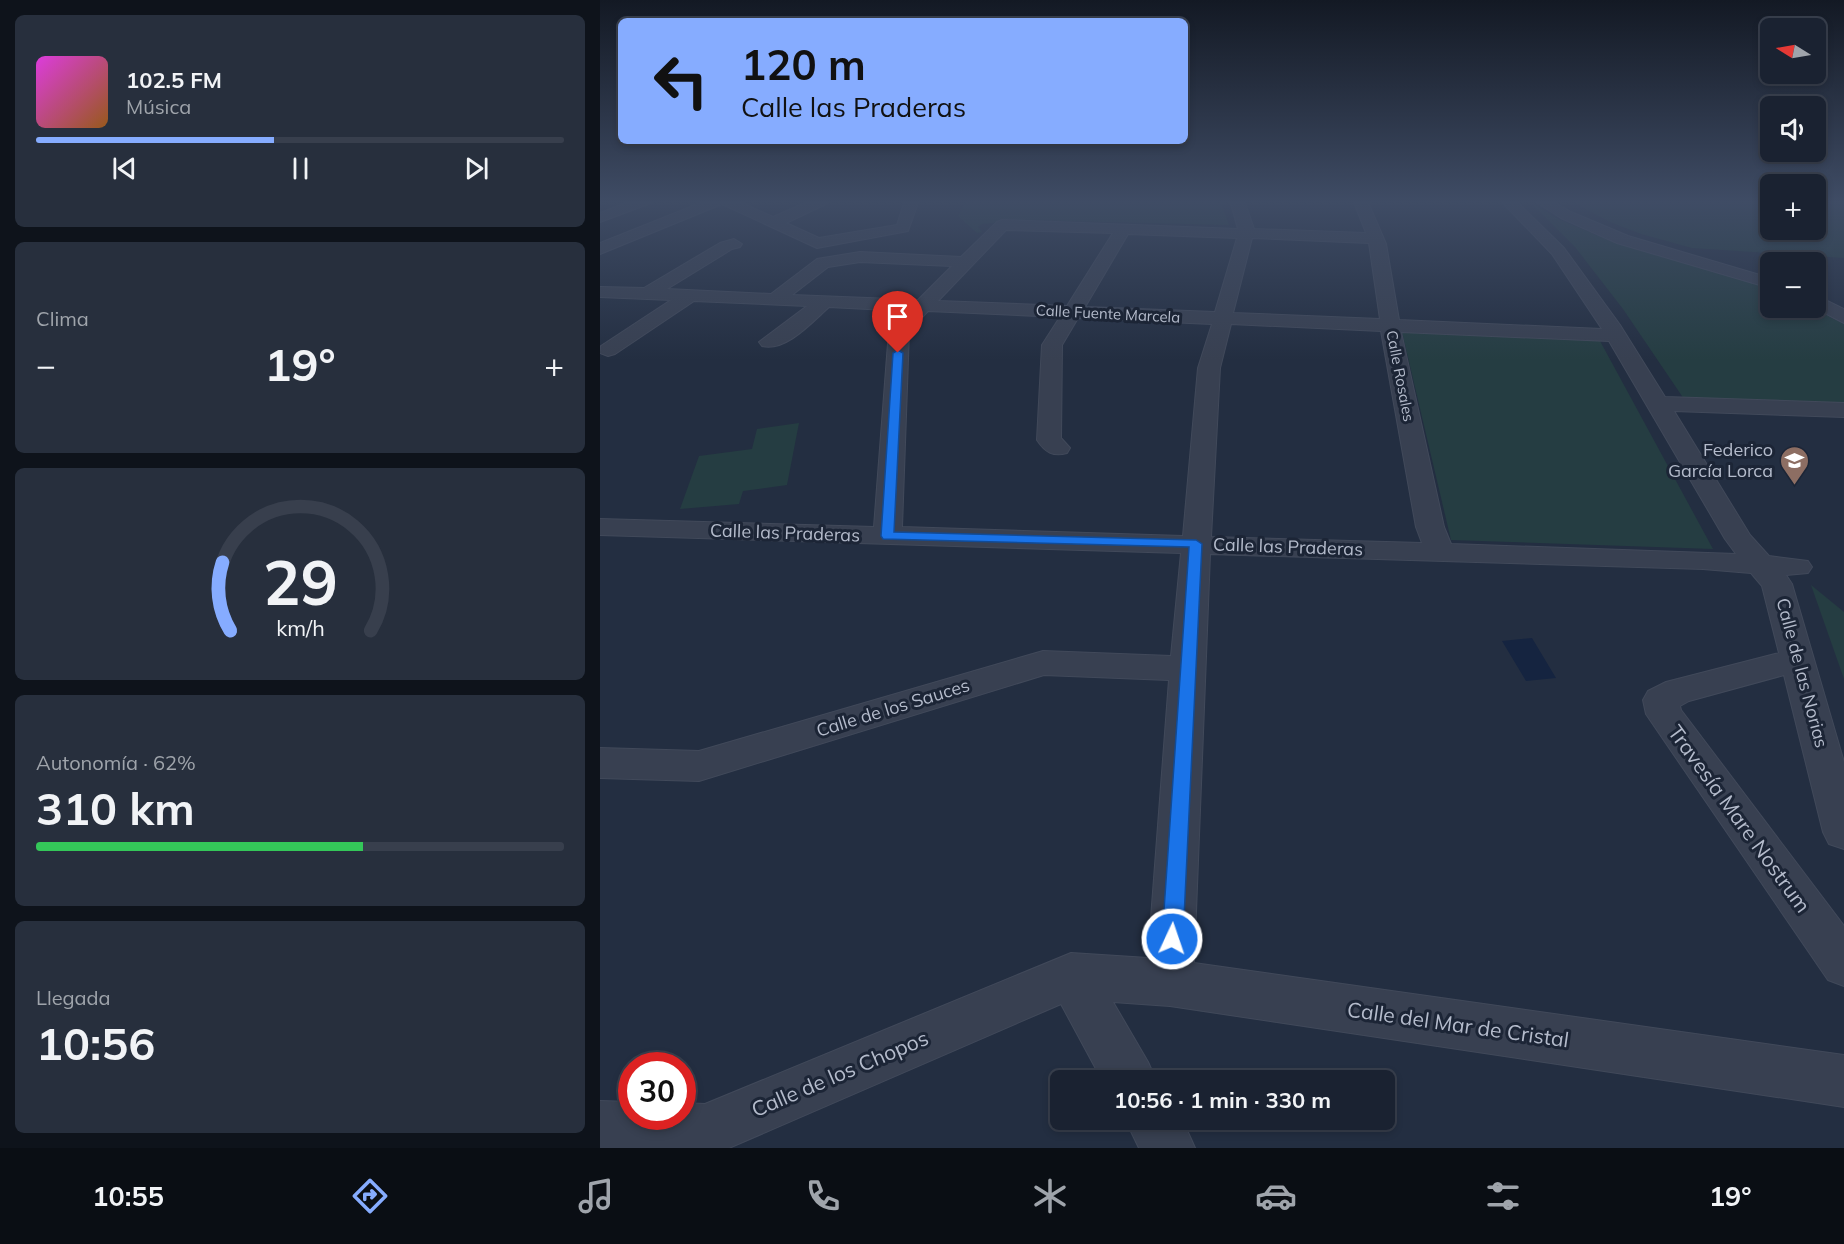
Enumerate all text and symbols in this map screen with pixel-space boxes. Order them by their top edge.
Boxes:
north arrow [1760,18,1826,84]
map controls [1760,18,1826,318]
text: 120 m [741,38,866,91]
icon: left [642,42,720,120]
text: 102.5 FM [126,66,222,94]
text: Calle las Praderas [741,90,966,124]
text: Música [126,94,191,119]
button: sound [1760,96,1826,162]
icon: previous [108,152,141,185]
icon: pause [284,152,317,185]
icon: next [460,152,493,185]
button: + [1760,174,1826,240]
button: − [1760,252,1826,318]
pin [872,291,923,353]
icon: arrive [881,300,914,333]
street label: Calle Fuente Marcela [1035,300,1181,327]
text: Clima [36,306,89,331]
street label: Calle Rosales [1382,329,1419,423]
text: 19° [264,336,336,392]
text: − [36,344,56,385]
text: + [544,344,564,385]
place label: Federico García Lorca [1668,438,1773,482]
school or university icon: Federico García Lorca [1778,444,1810,486]
street label: Calle las Praderas [710,518,861,547]
street label: Calle las Praderas [1213,532,1364,561]
text: 29 [263,542,337,621]
street label: Calle de las Norias [1771,595,1834,750]
text: km/h [276,614,324,641]
street label: Calle de los Sauces [813,673,972,742]
street label: Travesía Mare Nostrum [1663,720,1817,917]
text: Autonomía · 62% [36,750,196,775]
text: 310 km [36,780,195,836]
position arrow [1140,907,1204,971]
text: Llegada [36,985,111,1010]
street label: Calle del Mar de Cristal [1346,996,1571,1052]
text: 10:56 [36,1015,155,1071]
street label: Calle de los Chopos [747,1024,932,1122]
speed limit sign: 30 [618,1052,696,1130]
text: 10:56 · 1 min · 330 m [1114,1086,1331,1114]
icon: directions [349,1175,391,1217]
icon: music [575,1175,617,1217]
icon: phone [802,1175,844,1217]
icon: climate [1029,1175,1071,1217]
icon: car [1255,1175,1297,1217]
icon: filters [1482,1175,1524,1217]
text: 10:55 [92,1179,164,1213]
text: 19° [1709,1179,1752,1213]

